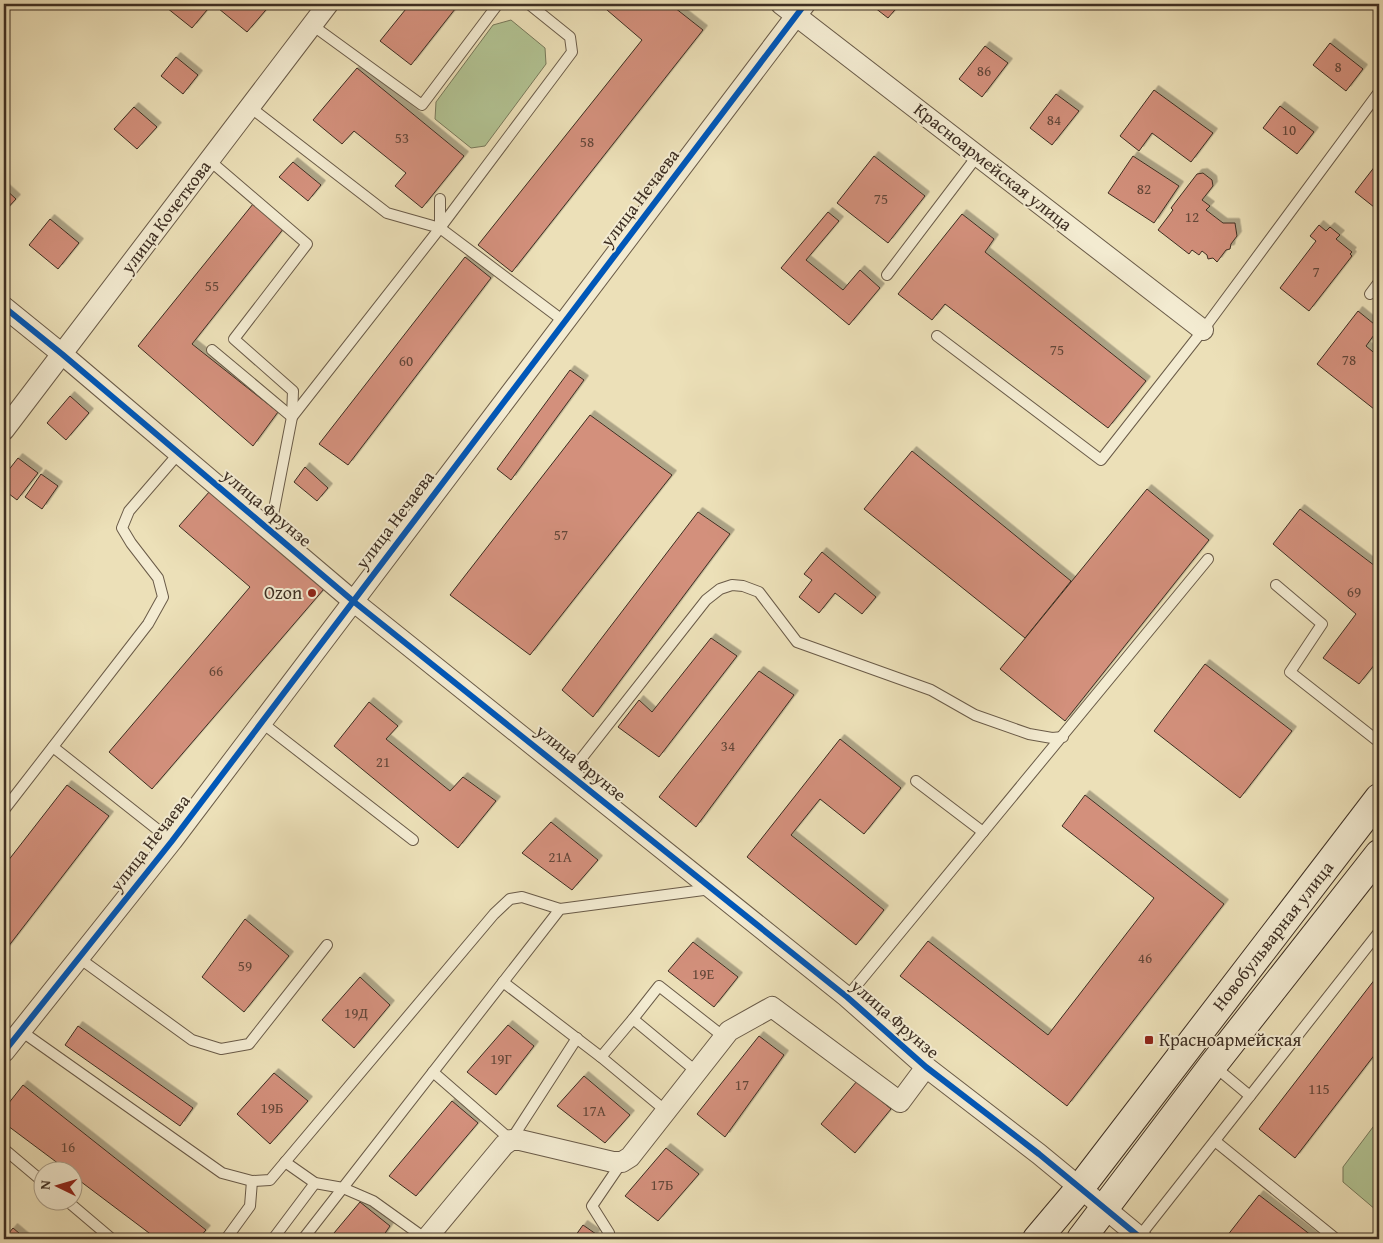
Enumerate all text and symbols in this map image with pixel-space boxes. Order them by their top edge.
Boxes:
house number: 8 [1334,56,1342,77]
house number: 86 [977,60,991,81]
street label: Красноармейская улица [908,96,1079,237]
house number: 84 [1047,109,1061,130]
house number: 10 [1282,119,1296,140]
house number: 53 [395,127,409,148]
house number: 58 [580,131,594,152]
street label: улица Нечаева [593,143,686,253]
street label: улица Кочеткова [113,154,217,280]
house number: 82 [1137,178,1151,199]
house number: 75 [874,188,888,209]
house number: 12 [1185,206,1199,227]
house number: 7 [1312,261,1320,282]
house number: 55 [205,275,219,296]
house number: 75 [1050,339,1064,360]
house number: 78 [1342,349,1356,370]
house number: 60 [399,350,413,371]
street label: улица Фрунзе [216,461,318,553]
street label: улица Нечаева [348,465,441,575]
house number: 57 [554,524,568,545]
place label: Ozon [264,579,302,606]
house number: 69 [1347,581,1361,602]
marker: Ozon [306,587,318,599]
house number: 66 [209,660,223,681]
street label: улица Фрунзе [529,717,632,808]
house number: 34 [721,735,735,756]
house number: 21 [376,751,390,772]
street label: улица Нечаева [102,788,197,898]
house number: 21А [548,846,572,867]
street label: Новобульварная улица [1205,855,1340,1016]
house number: 46 [1138,947,1152,968]
house number: 59 [238,955,252,976]
house number: 19Е [692,963,714,984]
street label: улица Фрунзе [844,972,946,1065]
house number: 19Д [344,1002,368,1023]
place label: Красноармейская [1159,1026,1301,1053]
marker: Красноармейская [1143,1034,1155,1046]
house number: 19Г [490,1048,512,1069]
house number: 17 [735,1074,749,1095]
house number: 115 [1308,1078,1330,1099]
house number: 19Б [261,1097,283,1118]
house number: 17А [582,1100,606,1121]
house number: 16 [61,1136,75,1157]
north arrow [32,1160,82,1210]
house number: 17Б [651,1174,673,1195]
text: N [35,1179,55,1190]

